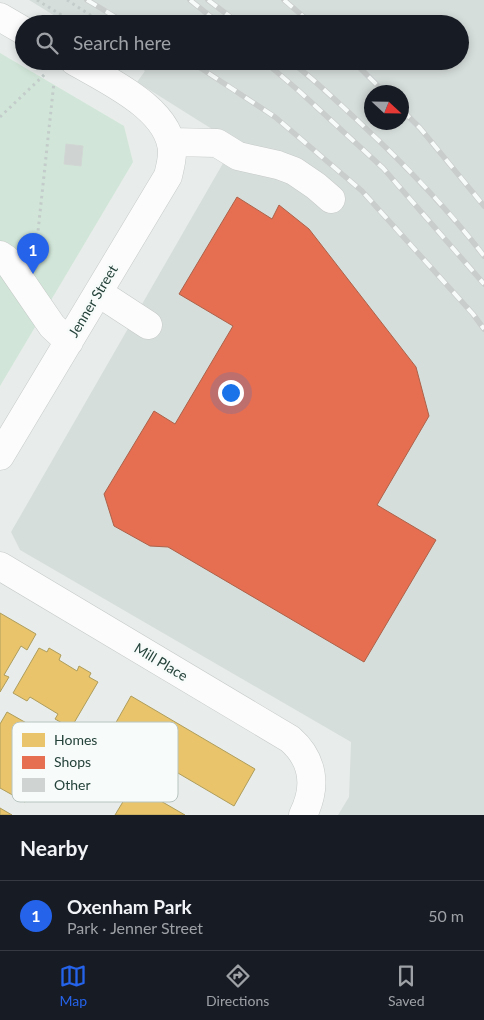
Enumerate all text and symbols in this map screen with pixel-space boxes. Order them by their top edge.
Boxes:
search box [15,15,469,70]
icon: search [33,29,61,57]
text: Search here [73,31,171,54]
north arrow [364,85,409,130]
pin: 1 [17,233,49,274]
street label: Jenner Street [64,262,121,340]
your location [218,380,244,406]
street label: Mill Place [132,639,191,684]
legend [12,722,178,802]
text: Homes [54,731,97,748]
text: Shops [54,753,91,770]
text: Other [54,776,91,793]
text: Nearby [20,835,88,860]
text: Oxenham Park [67,895,192,918]
text: 1 [31,906,41,925]
text: 50 m [428,906,464,925]
text: Park · Jenner Street [67,918,203,937]
tab: Map [59,962,87,1009]
tab: Directions [206,962,269,1009]
tab: Saved [388,962,425,1009]

